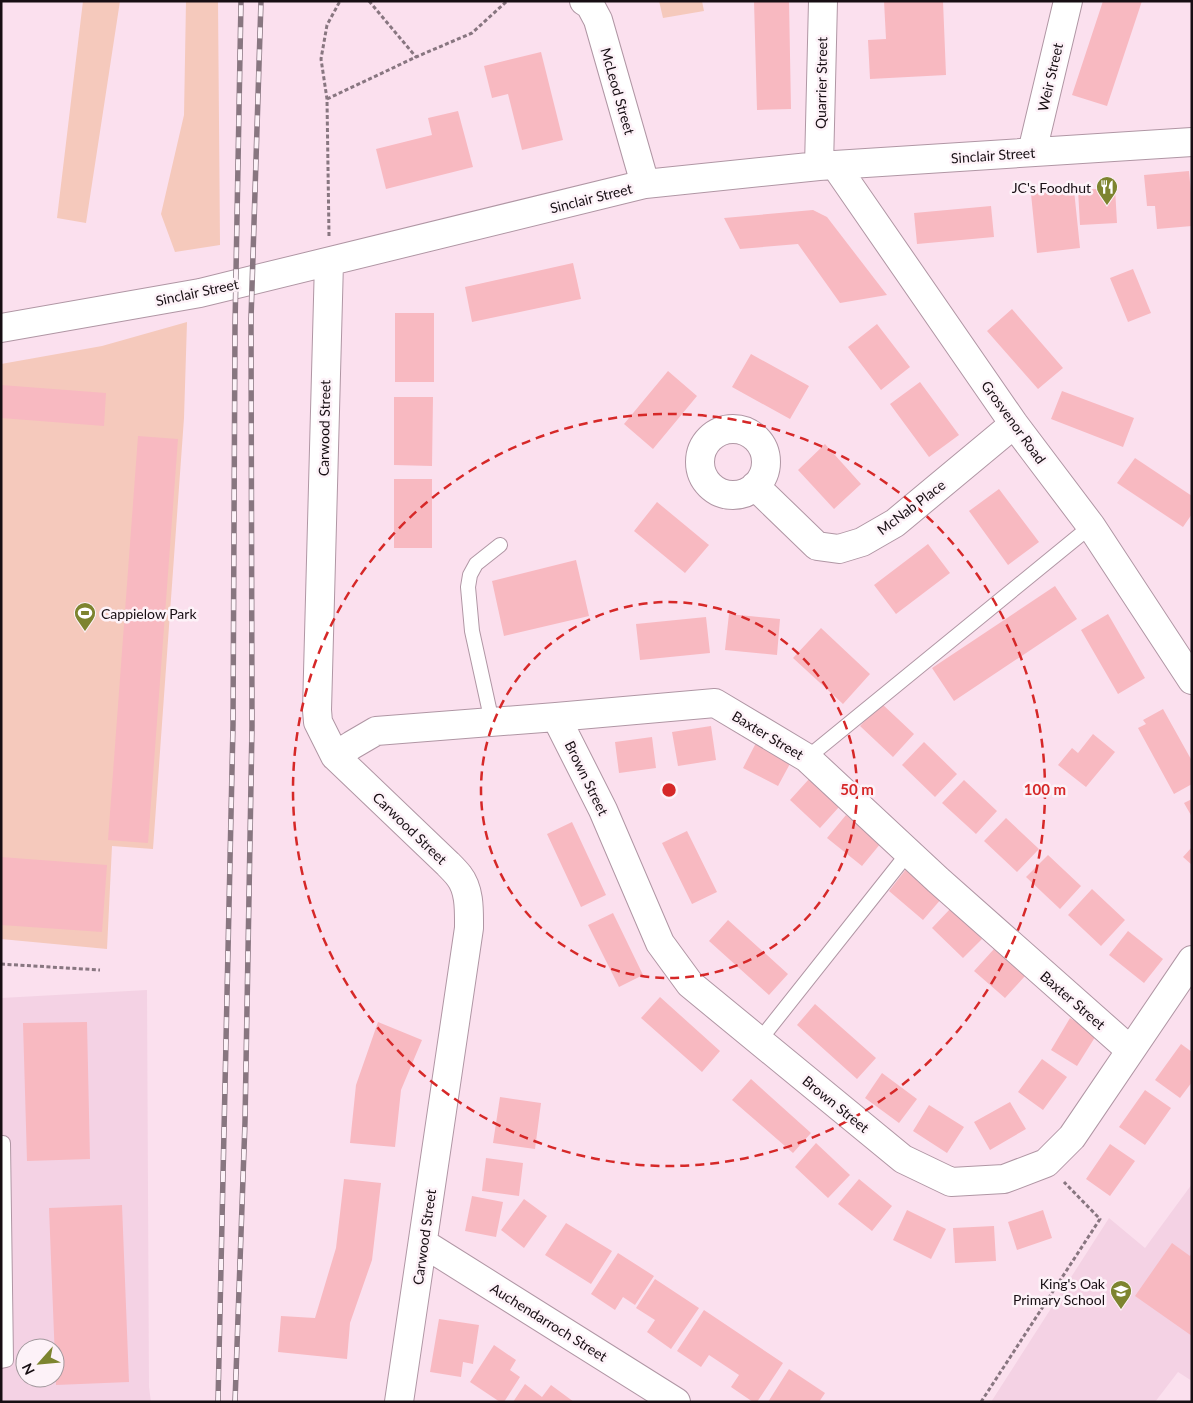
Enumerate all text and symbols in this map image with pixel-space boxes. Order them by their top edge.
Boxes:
street label: Quarrier Street [812,37,830,129]
street label: Weir Street [1034,41,1066,113]
street label: McLeod Street [597,46,639,136]
street label: Sinclair Street [950,144,1036,166]
restaurant icon: JC's Foodhut [1095,175,1119,206]
place label: JC's Foodhut [1012,179,1091,196]
street label: Sinclair Street [548,180,634,216]
street label: Sinclair Street [154,275,240,309]
street label: Grosvenor Road [978,377,1050,467]
street label: Carwood Street [315,380,333,476]
street label: McNab Place [874,476,948,538]
sports icon: Cappielow Park [73,601,97,632]
place label: Cappielow Park [101,605,197,622]
street label: Baxter Street [729,707,807,763]
street label: Brown Street [562,738,612,818]
text: 50 m [840,780,874,798]
text: 100 m [1024,780,1066,798]
centre of rings [660,781,678,799]
street label: Carwood Street [369,788,451,868]
street label: Baxter Street [1037,967,1109,1033]
street label: Brown Street [799,1072,873,1136]
street label: Carwood Street [409,1188,439,1286]
place label: King's Oak Primary School [1013,1275,1106,1308]
street label: Auchendarroch Street [488,1279,610,1365]
school or university icon: King's Oak Primary School [1109,1279,1133,1310]
north arrow [15,1338,65,1388]
text: N [18,1360,38,1378]

